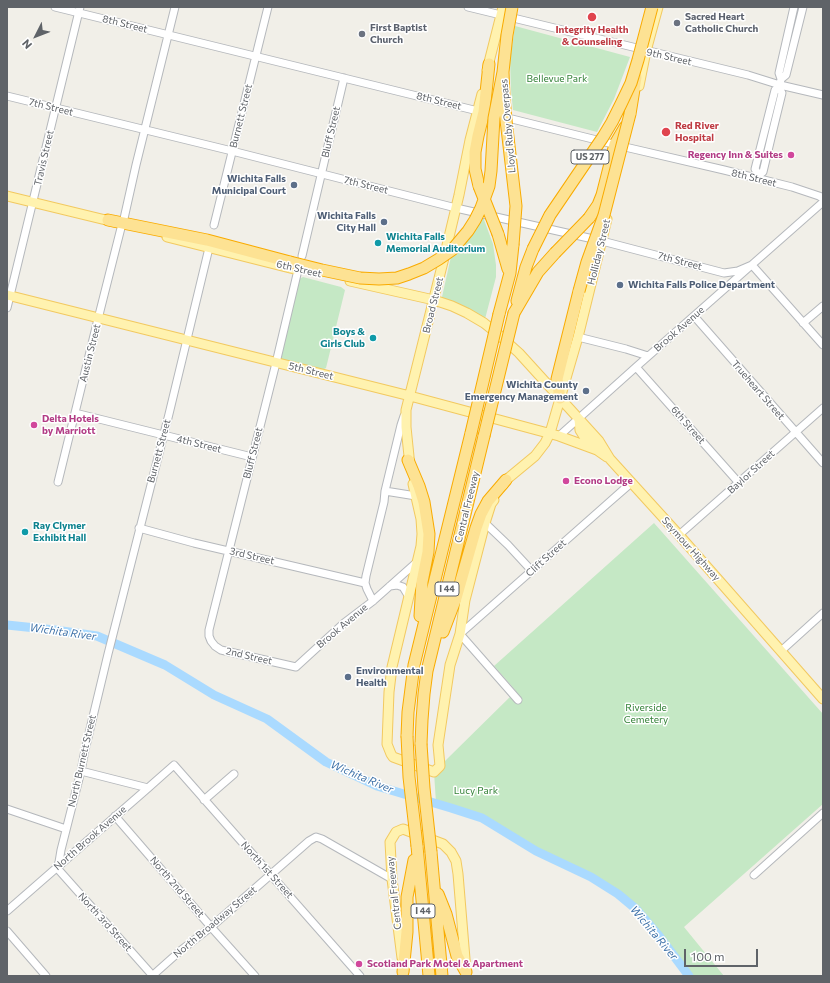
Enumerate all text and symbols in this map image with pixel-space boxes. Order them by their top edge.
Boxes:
marker: Integrity Health & Counseling [586,11,598,23]
place label: Sacred Heart Catholic Church [685,11,758,34]
street label: 8th Street [101,13,149,35]
north arrow [16,16,56,56]
marker: Sacred Heart Catholic Church [672,18,682,28]
place label: First Baptist Church [370,22,427,46]
place label: Integrity Health & Counseling [555,24,629,48]
marker: First Baptist Church [357,29,367,39]
text: N [19,37,34,52]
street label: 9th Street [645,46,693,68]
park label: Bellevue Park [527,73,587,85]
street label: Lloyd Ruby Overpass [498,78,518,174]
street label: Burnett Street [227,83,255,149]
street label: 8th Street [415,90,463,112]
street label: 7th Street [28,96,74,118]
street label: Bluff Street [319,105,343,159]
place label: Red River Hospital [675,120,719,144]
marker: Red River Hospital [660,126,672,138]
street label: Travis Street [32,129,56,187]
place label: Regency Inn & Suites [688,149,783,161]
road number: US 277 [571,150,609,164]
marker: Regency Inn & Suites [786,150,796,160]
street label: 8th Street [730,167,778,189]
place label: Wichita Falls Municipal Court [212,173,286,196]
street label: 7th Street [343,174,389,196]
marker: Wichita Falls Municipal Court [289,180,299,190]
place label: Wichita Falls City Hall [317,210,376,234]
marker: Wichita Falls City Hall [379,217,389,227]
street label: Holliday Street [585,218,613,286]
place label: Wichita Falls Memorial Auditorium [386,231,485,254]
marker: Wichita Falls Memorial Auditorium [373,238,383,248]
street label: 7th Street [657,249,703,273]
street label: 6th Street [275,258,323,280]
street label: Broad Street [420,276,446,334]
place label: Wichita Falls Police Department [628,279,775,291]
marker: Wichita Falls Police Department [615,280,625,290]
street label: Brook Avenue [651,304,707,354]
street label: Austin Street [77,323,103,383]
place label: Boys & Girls Club [320,326,365,350]
marker: Boys & Girls Club [368,333,378,343]
street label: Trueheart Street [729,358,787,422]
street label: 5th Street [287,360,335,382]
place label: Wichita County Emergency Management [465,379,578,402]
marker: Wichita County Emergency Management [581,386,591,396]
street label: 6th Street [668,404,708,446]
place label: Delta Hotels by Marriott [42,413,99,436]
street label: Burnett Street [145,418,173,484]
marker: Delta Hotels by Marriott [29,420,39,430]
street label: Bluff Street [241,426,265,480]
street label: 4th Street [175,433,223,455]
street label: Baylor Street [725,448,777,496]
street label: Central Freeway [452,470,482,544]
place label: Econo Lodge [574,475,633,487]
marker: Econo Lodge [561,476,571,486]
street label: Seymour Highway [659,515,723,583]
place label: Ray Clymer Exhibit Hall [33,520,86,544]
marker: Ray Clymer Exhibit Hall [20,527,30,537]
street label: Clift Street [523,537,569,579]
street label: 3rd Street [228,545,276,567]
road number: I 44 [435,582,459,596]
street label: Brook Avenue [314,601,370,651]
water label: Wichita River [29,621,97,643]
street label: 2nd Street [225,645,273,667]
place label: Environmental Health [356,665,424,688]
marker: Environmental Health [343,672,353,682]
park label: Riverside Cemetery [624,702,668,726]
street label: North Burnett Street [66,714,98,808]
water label: Wichita River [329,758,395,796]
park label: Lucy Park [454,785,498,797]
street label: North Brook Avenue [51,803,129,873]
street label: North 1st Street [238,839,296,901]
street label: North 2nd Street [147,854,207,920]
street label: Central Freeway [384,856,404,930]
street label: North Broadway Street [171,884,259,960]
street label: North 3rd Street [76,890,134,954]
water label: Wichita River [627,903,681,963]
road number: I 44 [411,904,435,918]
scale bar [686,941,760,967]
text: 100 m [691,949,725,963]
place label: Scotland Park Motel & Apartment [367,958,523,970]
marker: Scotland Park Motel & Apartment [354,959,364,969]

